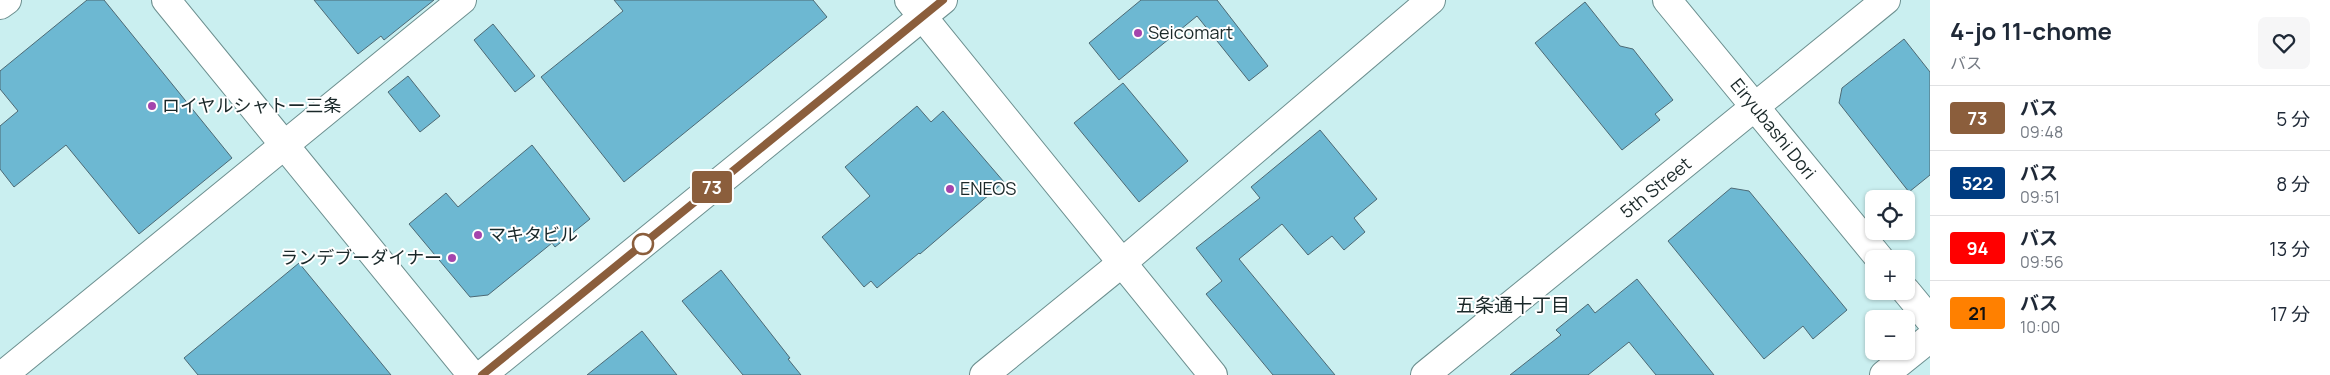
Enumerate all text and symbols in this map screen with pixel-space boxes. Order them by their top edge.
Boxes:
text: 4-jo 11-chome [1950,14,2112,47]
button: heart [2258,17,2310,69]
place label: Seicomart [1148,20,1233,44]
marker: Seicomart [1132,27,1144,39]
text: バス [1950,52,1982,74]
street label: Eiryubashi Dori [1726,73,1822,184]
place label: ロイヤルシャトー三条 [162,93,341,117]
text: バス [2020,95,2058,121]
marker: ロイヤルシャトー三条 [146,100,158,112]
text: 73 [1967,106,1988,130]
text: 5 分 [2276,106,2310,132]
text: 09:48 [2020,121,2063,143]
street label: 5th Street [1615,151,1696,223]
text: バス [2020,160,2058,186]
line badge: 73 [690,171,734,203]
text: 522 [1962,171,1993,195]
text: 8 分 [2276,171,2310,197]
text: 73 [702,175,722,199]
place label: ENEOS [960,176,1016,200]
marker: ENEOS [944,183,956,195]
text: 09:51 [2020,186,2060,208]
map controls [1865,190,1915,360]
button: locate [1865,190,1915,240]
place label: マキタビル [488,222,578,246]
text: バス [2020,225,2058,251]
marker: マキタビル [472,229,484,241]
unlabelled marker [632,233,654,255]
text: 94 [1966,236,1989,260]
text: 13 分 [2269,236,2310,262]
place label: ランデブーダイナー [280,245,442,269]
button: + [1865,250,1915,300]
text: 09:56 [2020,251,2064,273]
marker: ランデブーダイナー [446,252,458,264]
text: バス [2020,290,2058,316]
district label: 五条通十丁目 [1456,292,1570,318]
text: 21 [1968,301,1987,325]
text: 17 分 [2270,301,2310,327]
button: − [1865,310,1915,360]
text: 10:00 [2020,316,2060,338]

